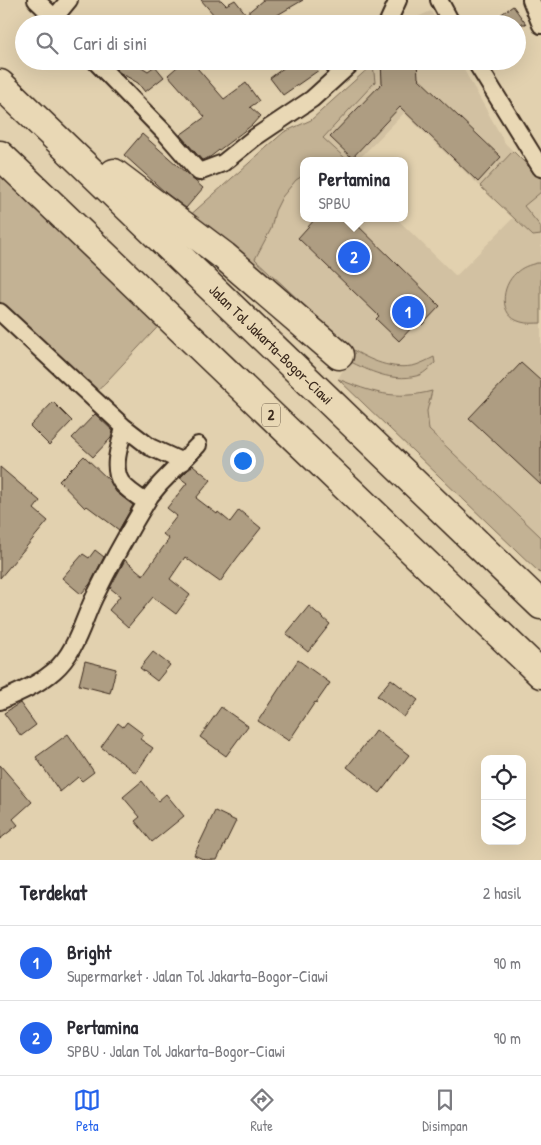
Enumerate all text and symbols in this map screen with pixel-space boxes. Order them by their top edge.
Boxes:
search box [15,15,526,70]
icon: search [33,29,61,57]
text: Cari di sini [73,30,147,56]
popup [300,157,408,222]
text: Pertamina [318,166,390,192]
text: SPBU [318,192,350,214]
pin: 2 [338,238,370,276]
street label: Jalan Tol Jakarta–Bogor–Ciawi [204,280,338,409]
pin: 1 [392,293,424,331]
road number: 2 [262,404,280,426]
your location [230,448,256,474]
map controls [481,755,526,845]
button: locate [481,755,526,800]
button: layers [481,800,526,845]
text: Terdekat [20,878,87,907]
text: 2 hasil [483,882,521,904]
text: Bright [67,939,111,965]
text: 1 [33,952,39,974]
text: 90 m [493,952,521,974]
text: Supermarket · Jalan Tol Jakarta–Bogor–Ciawi [67,965,328,987]
text: Pertamina [67,1014,138,1040]
text: 2 [32,1027,40,1049]
text: 90 m [493,1027,521,1049]
text: SPBU · Jalan Tol Jakarta–Bogor–Ciawi [67,1040,285,1062]
tab: Peta [73,1086,101,1135]
tab: Rute [248,1086,276,1135]
tab: Disimpan [422,1086,468,1135]

